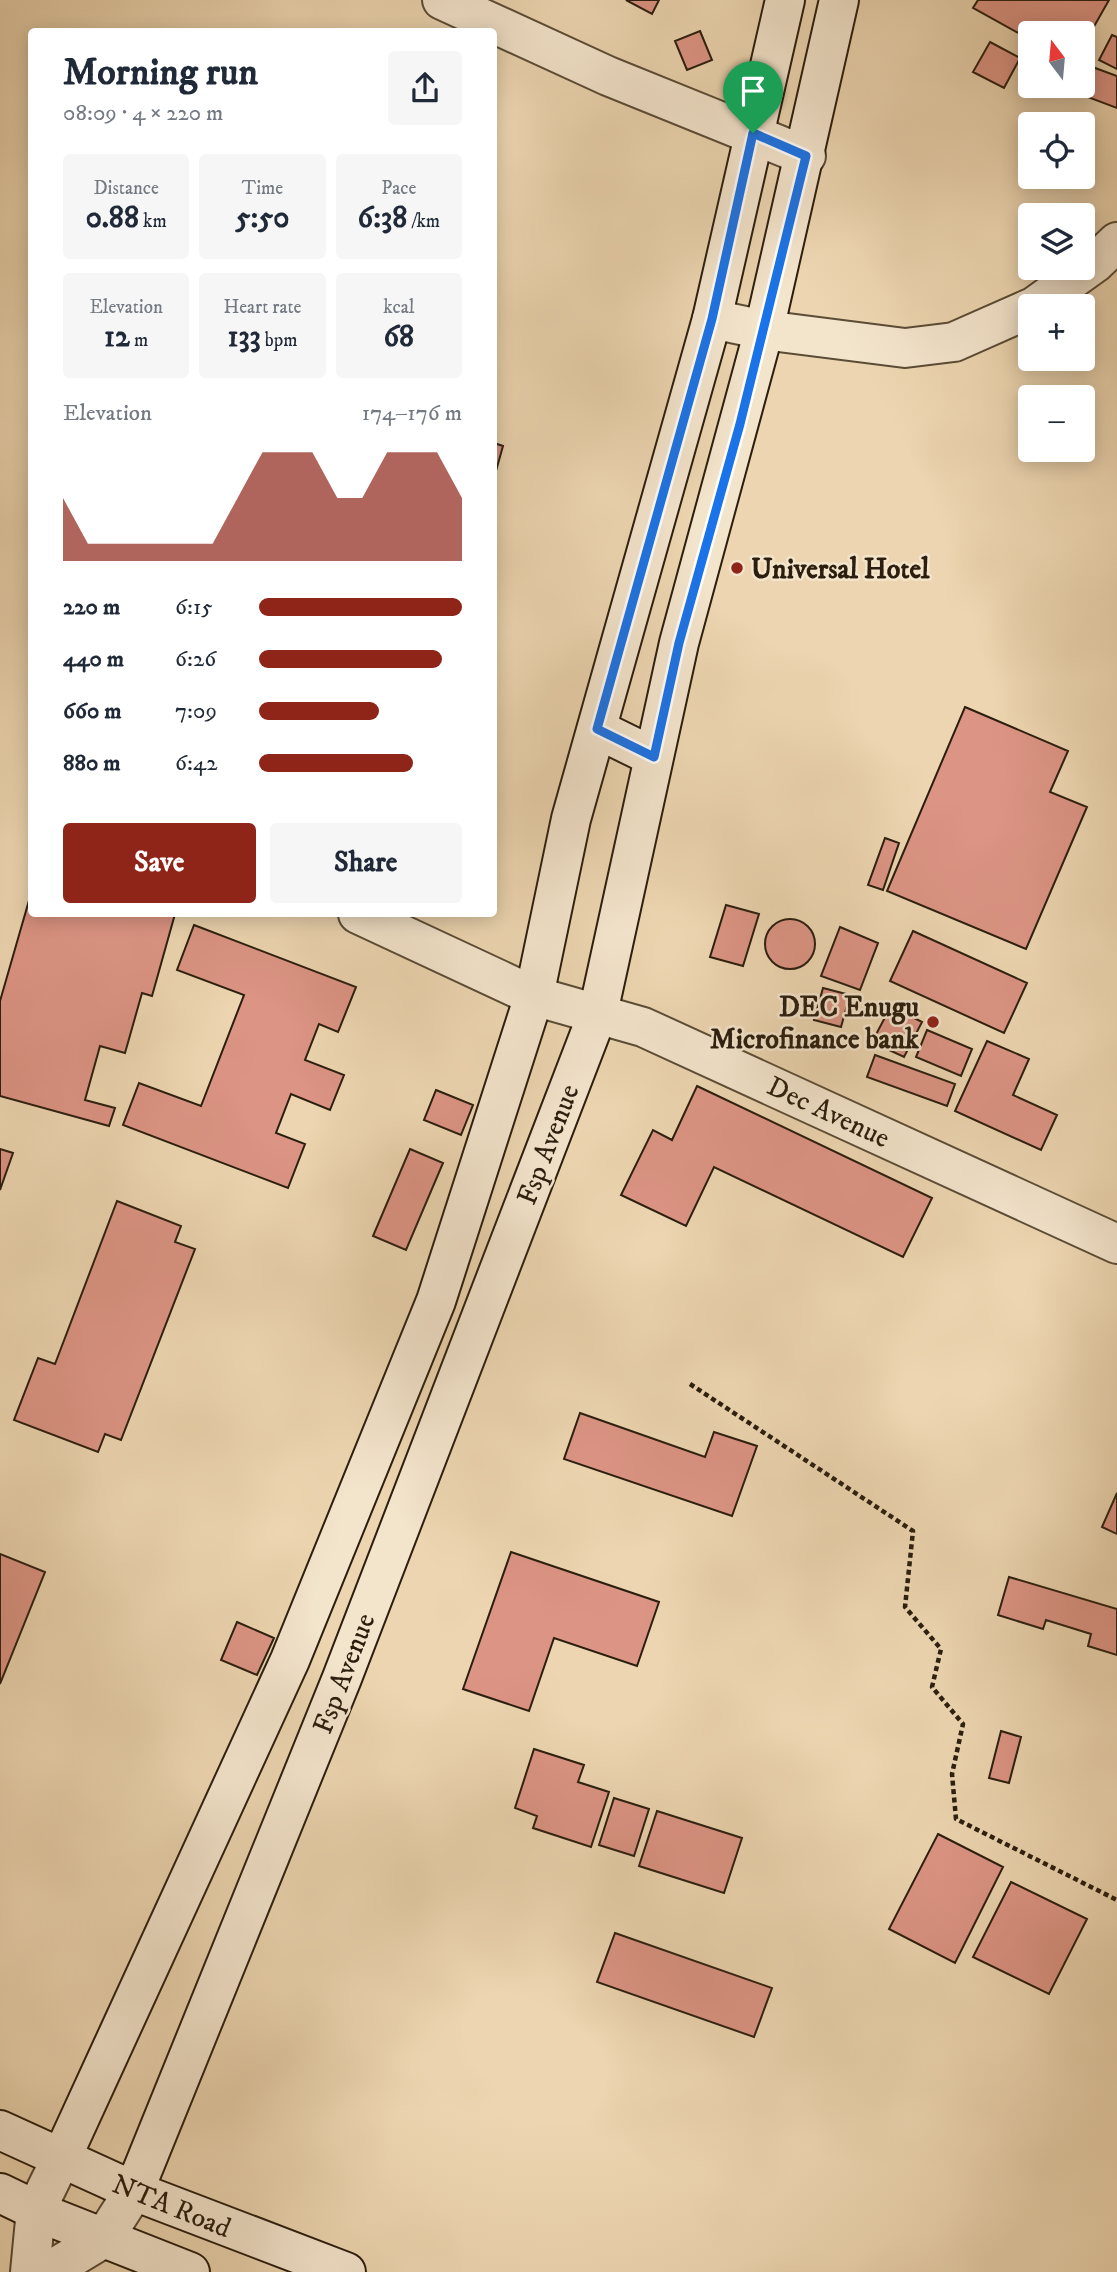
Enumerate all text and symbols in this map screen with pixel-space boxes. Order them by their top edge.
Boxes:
north arrow [1018,21,1096,98]
map controls [1018,21,1095,462]
text: Morning run [63,49,258,97]
button: share [388,51,462,125]
pin [723,61,783,133]
icon: arrive [734,72,772,110]
text: 08:09 · 4 × 220 m [63,99,223,128]
button: locate [1018,112,1095,189]
text: Distance [93,177,159,200]
text: Time [242,177,283,200]
text: Pace [381,177,416,200]
text: 0.88 [86,200,139,237]
text: 5:50 [236,200,289,237]
text: 6:38 [358,200,407,237]
button: layers [1018,203,1095,280]
text: km [139,210,167,233]
text: /km [407,210,440,233]
button: + [1018,294,1095,371]
text: Elevation [89,296,163,319]
text: Heart rate [224,296,301,319]
text: kcal [383,296,414,319]
text: 12 [104,319,130,356]
text: 133 [227,319,261,356]
text: 68 [384,319,414,356]
text: m [130,329,148,352]
text: bpm [261,329,298,352]
button: − [1018,385,1095,462]
text: Elevation [63,399,152,428]
text: 174–176 m [362,399,462,428]
place label: Universal Hotel [751,552,930,587]
marker: Universal Hotel [729,560,745,576]
text: 220 m [63,593,120,622]
text: 6:15 [175,593,213,622]
text: 440 m [63,645,124,674]
text: 6:26 [175,645,216,674]
text: 660 m [63,697,122,726]
text: 7:09 [175,697,217,726]
text: 880 m [63,749,121,778]
text: 6:42 [175,749,218,778]
button: Save [63,823,256,903]
button: Share [270,823,462,903]
place label: DEC Enugu Microfinance bank [710,990,920,1057]
marker: DEC Enugu Microfinance bank [925,1014,941,1030]
street label: Dec Avenue [761,1069,895,1156]
street label: Fsp Avenue [509,1079,587,1210]
street label: Fsp Avenue [305,1608,383,1739]
street label: NTA Road [107,2167,236,2246]

